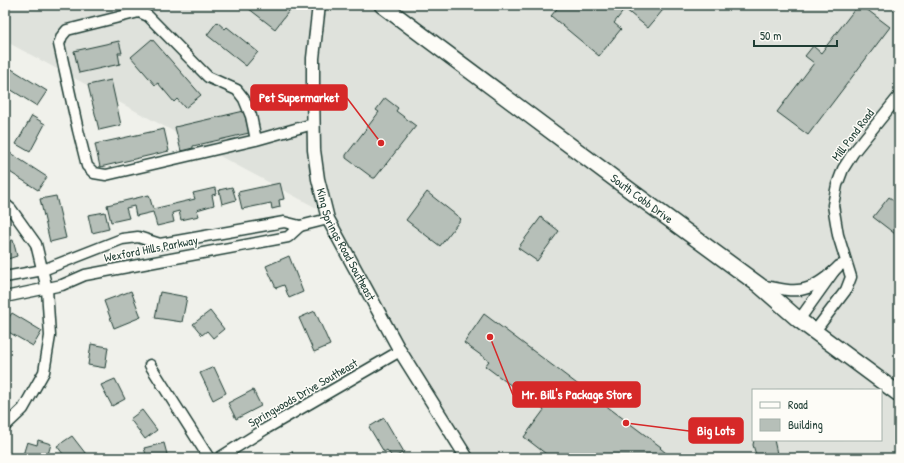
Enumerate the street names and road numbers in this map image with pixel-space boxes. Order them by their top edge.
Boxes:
street label: Mill Pond Road [827,105,878,164]
street label: South Cobb Drive [607,170,677,227]
street label: King Springs Road Southeast [313,186,380,304]
street label: Wexford Hills Parkway [103,231,199,266]
street label: Springwoods Drive Southeast [245,354,361,431]

